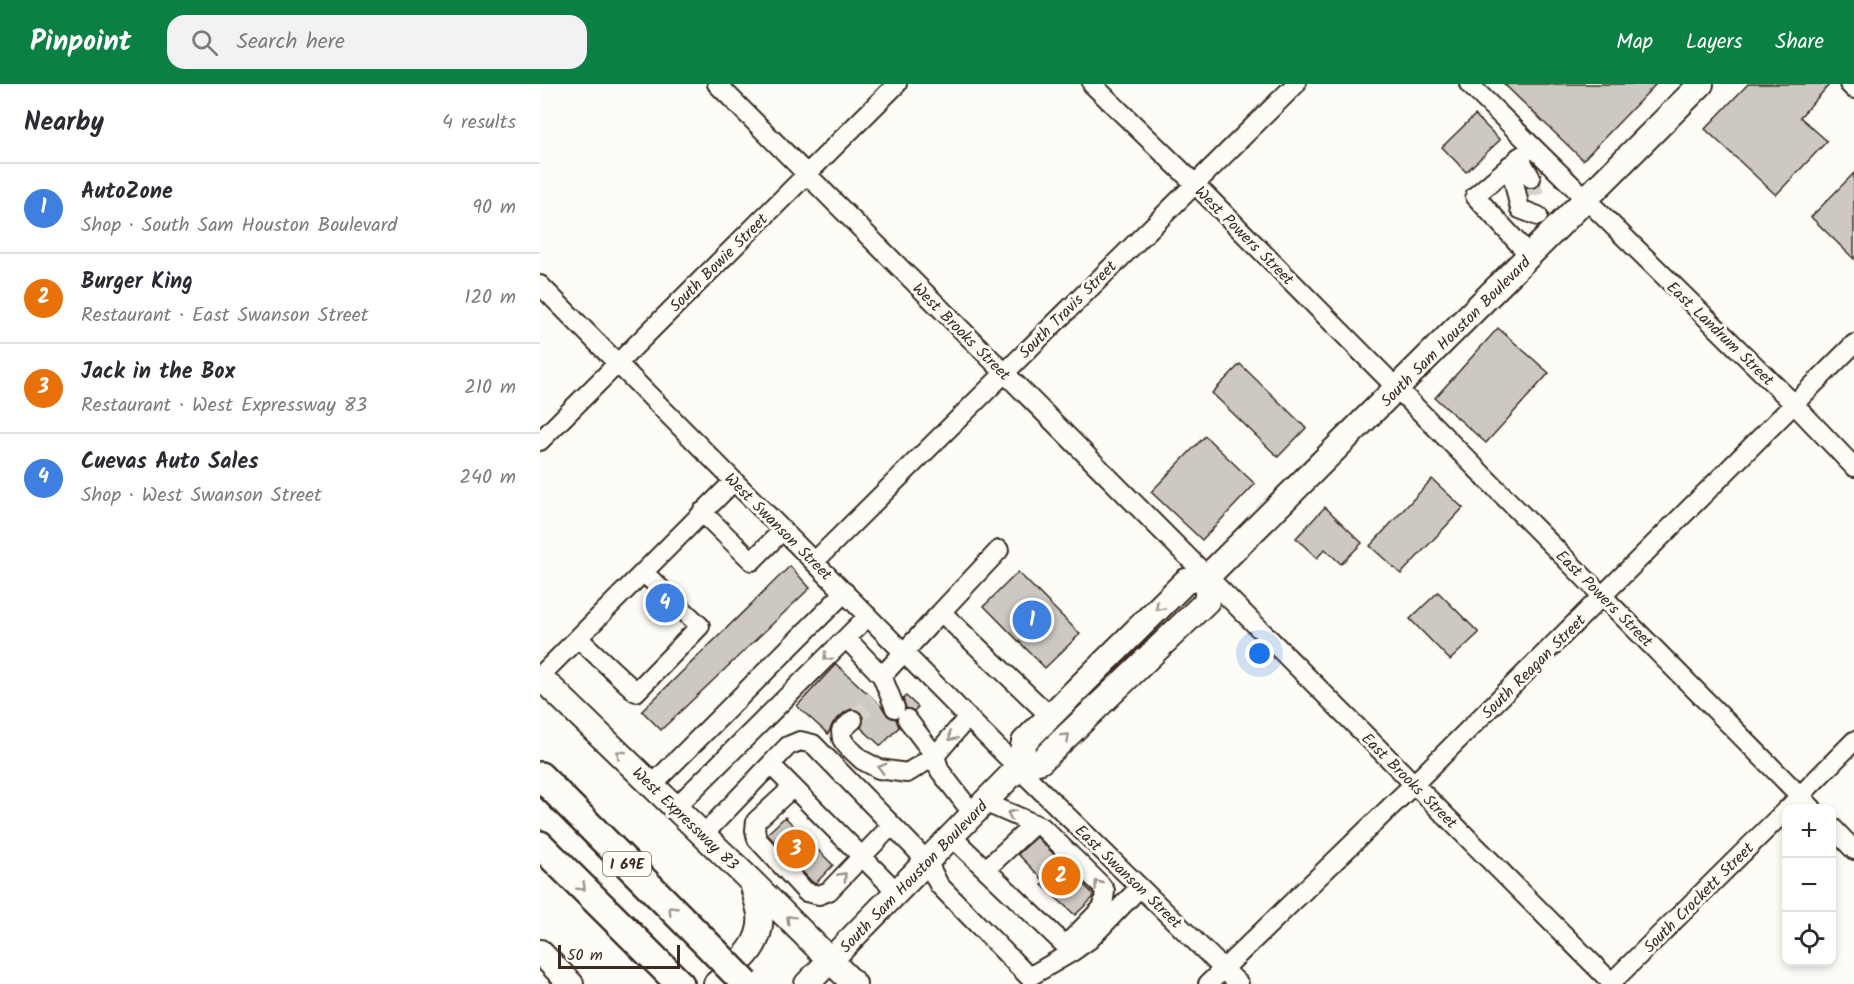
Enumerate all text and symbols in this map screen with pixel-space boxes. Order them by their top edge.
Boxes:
search box [167,15,587,69]
text: Pinpoint [30,20,131,65]
text: Search here [236,25,345,60]
icon: search [188,26,221,59]
text: Map [1616,26,1653,59]
text: Layers [1686,26,1742,59]
text: Share [1775,26,1824,59]
text: Nearby [24,102,104,144]
text: 4 results [442,107,516,139]
text: AutoZone [81,175,173,210]
street label: West Powers Street [1188,180,1300,292]
text: 1 [40,192,47,224]
text: 90 m [472,192,516,224]
street label: South Bowie Street [664,207,775,318]
text: Shop · South Sam Houston Boulevard [81,210,397,242]
street label: South Sam Houston Boulevard [1375,250,1538,413]
street label: South Travis Street [1013,255,1124,365]
text: Burger King [81,265,193,300]
street label: East Landrum Street [1660,276,1780,393]
street label: West Brooks Street [906,277,1016,388]
text: 2 [38,282,49,314]
text: 120 m [464,282,516,314]
text: Restaurant · East Swanson Street [81,300,369,332]
text: Jack in the Box [81,355,235,390]
text: 3 [38,372,49,404]
text: 210 m [464,372,516,404]
text: Restaurant · West Expressway 83 [81,390,367,422]
text: Cuevas Auto Sales [81,445,258,480]
text: 4 [38,462,49,494]
text: 240 m [459,462,516,494]
street label: West Swanson Street [718,467,838,587]
text: Shop · West Swanson Street [81,480,322,512]
street label: East Powers Street [1549,545,1659,654]
pin: 4 [646,580,684,626]
pin: 1 [1012,598,1052,642]
one-way arrow [1156,600,1167,611]
street label: South Reagan Street [1476,608,1593,725]
your location [1245,639,1274,668]
one-way arrow [823,650,833,661]
street label: East Brooks Street [1355,727,1463,836]
one-way arrow [948,730,959,741]
one-way arrow [1058,734,1069,745]
one-way arrow [616,751,627,762]
street label: West Expressway 83 [626,761,744,877]
one-way arrow [877,762,887,775]
street label: South Sam Houston Boulevard [834,794,995,959]
map controls [1782,804,1836,966]
button: + [1782,804,1836,858]
one-way arrow [1006,809,1017,821]
street label: East Swanson Street [1068,819,1188,936]
pin: 3 [776,826,816,872]
street label: South Crockett Street [1638,836,1761,959]
road number: I 69E [603,852,651,876]
pin: 2 [1042,854,1080,898]
button: − [1782,858,1836,912]
one-way arrow [836,872,847,883]
one-way arrow [574,879,585,890]
one-way arrow [1095,880,1106,891]
one-way arrow [669,906,680,917]
button: locate [1782,912,1836,966]
one-way arrow [786,916,797,927]
scale bar [558,942,680,970]
text: 50 m [567,943,603,968]

